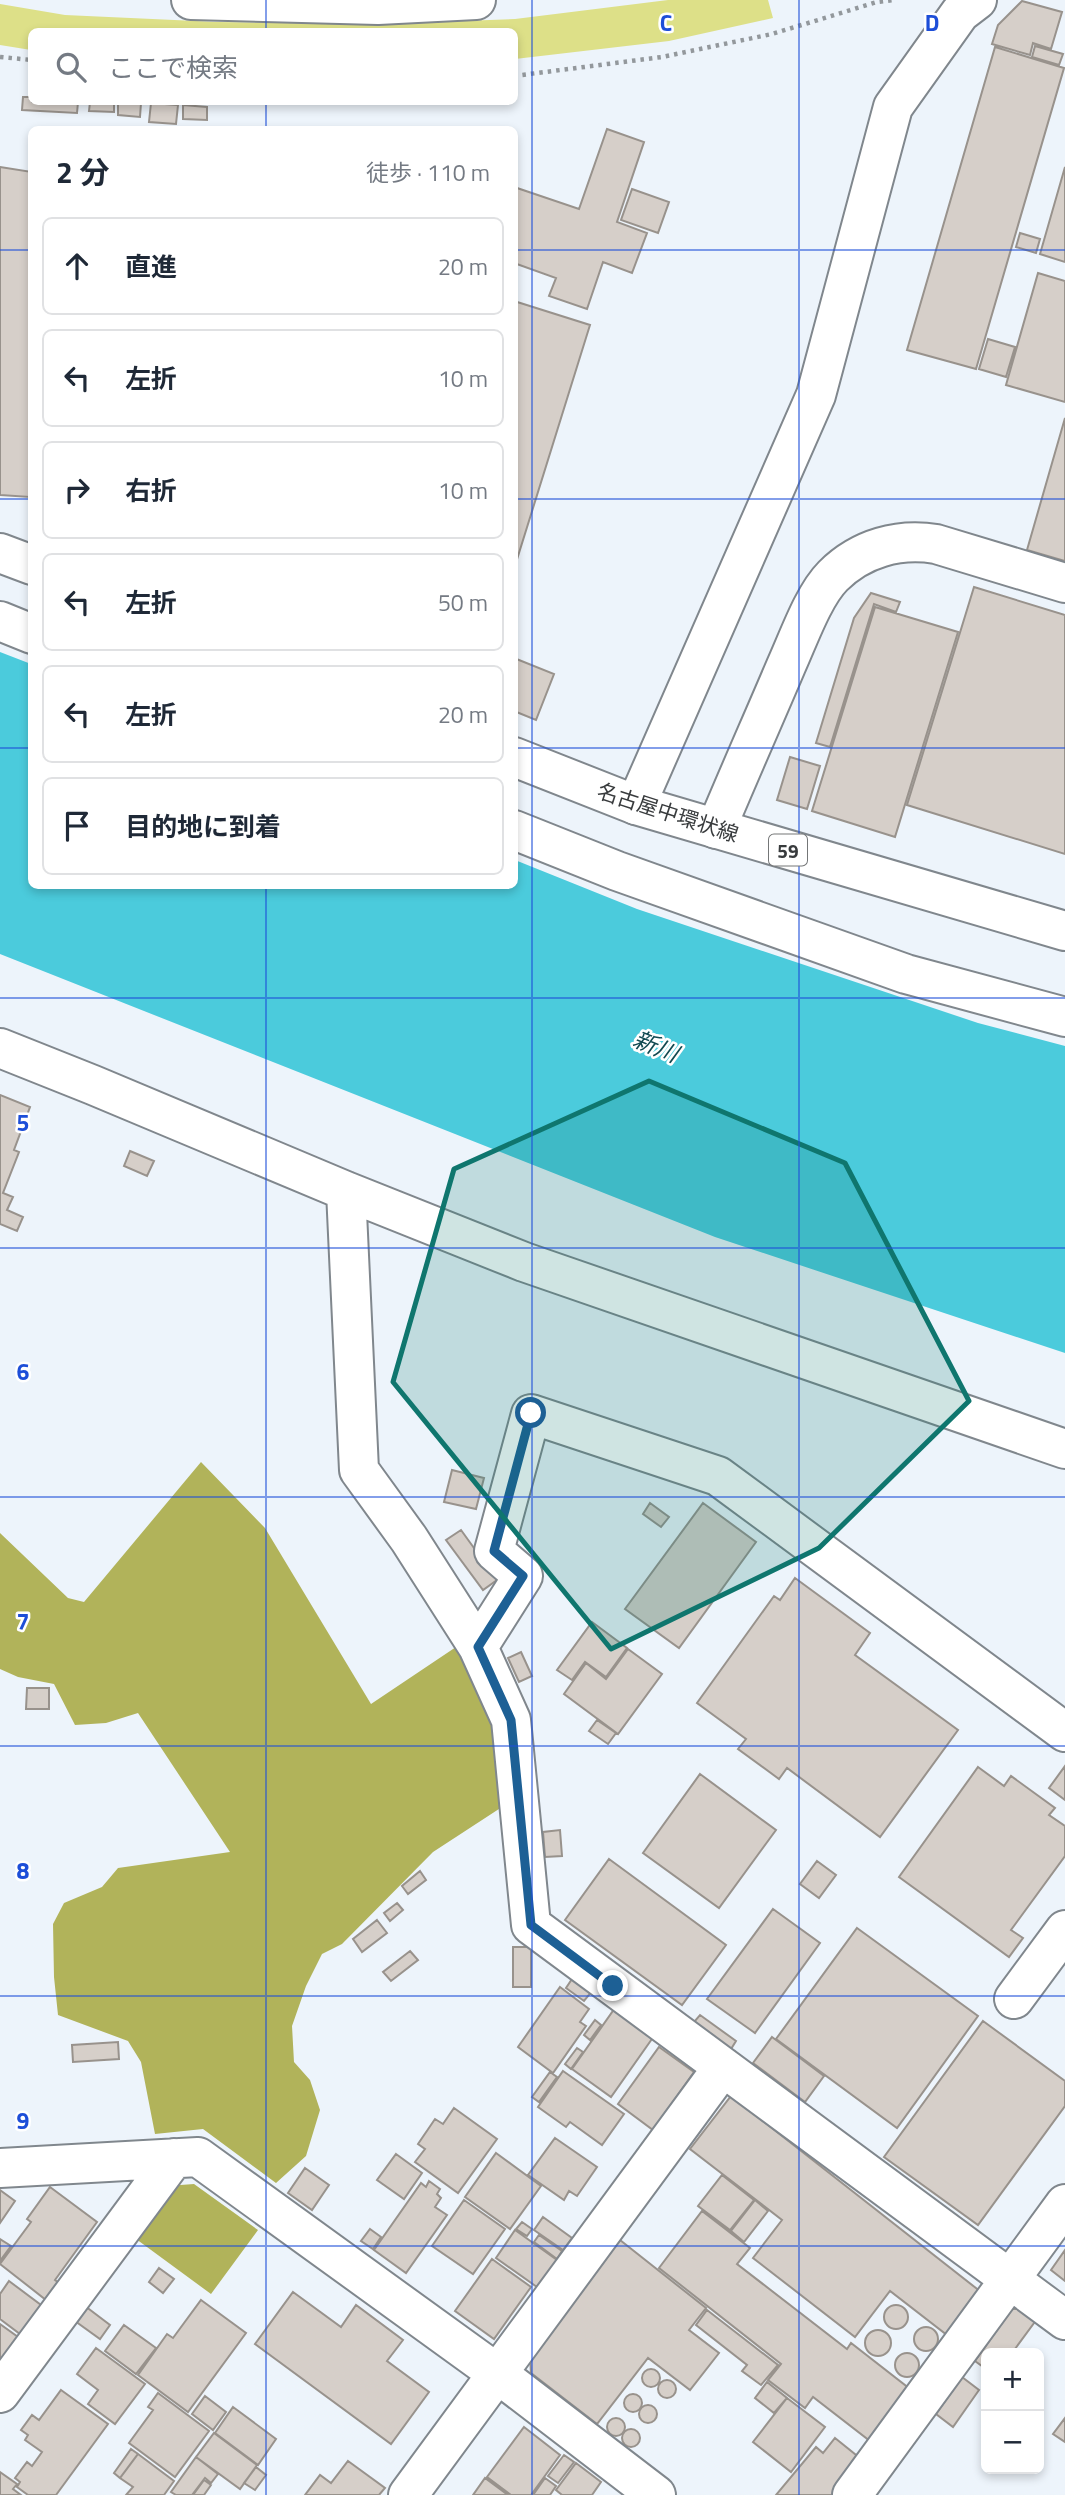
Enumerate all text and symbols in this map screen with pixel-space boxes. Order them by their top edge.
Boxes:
text: C [660,5,672,40]
text: D [925,5,939,40]
search box [28,28,518,105]
icon: search [52,48,90,86]
text: ここで検索 [108,48,238,87]
text: 2 分 [56,149,109,195]
text: 徒歩 · 110 m [366,155,490,190]
icon: ahead [58,247,96,285]
text: 直進 [125,247,177,286]
text: 20 m [438,249,488,284]
icon: left [58,359,96,397]
text: 左折 [125,359,177,398]
text: 10 m [438,361,488,396]
icon: right [58,471,96,509]
text: 右折 [125,471,177,510]
text: 10 m [438,473,488,508]
icon: left [58,583,96,621]
text: 左折 [125,583,177,622]
text: 50 m [438,585,488,620]
icon: left [58,695,96,733]
text: 左折 [125,695,177,734]
text: 20 m [438,697,488,732]
street label: 名古屋中環状線 [593,774,743,850]
icon: arrive [58,807,96,845]
text: 目的地に到着 [125,807,281,846]
road number: 59 [769,834,807,866]
water label: 新川 [628,1021,687,1072]
text: 5 [17,1105,29,1140]
text: 6 [17,1354,30,1389]
route start [515,1397,546,1428]
text: 7 [17,1604,29,1639]
text: 8 [17,1853,30,1888]
route end [597,1970,628,2001]
text: 9 [17,2103,30,2138]
map controls [981,2348,1044,2474]
button: + [981,2348,1044,2411]
button: − [981,2411,1044,2474]

